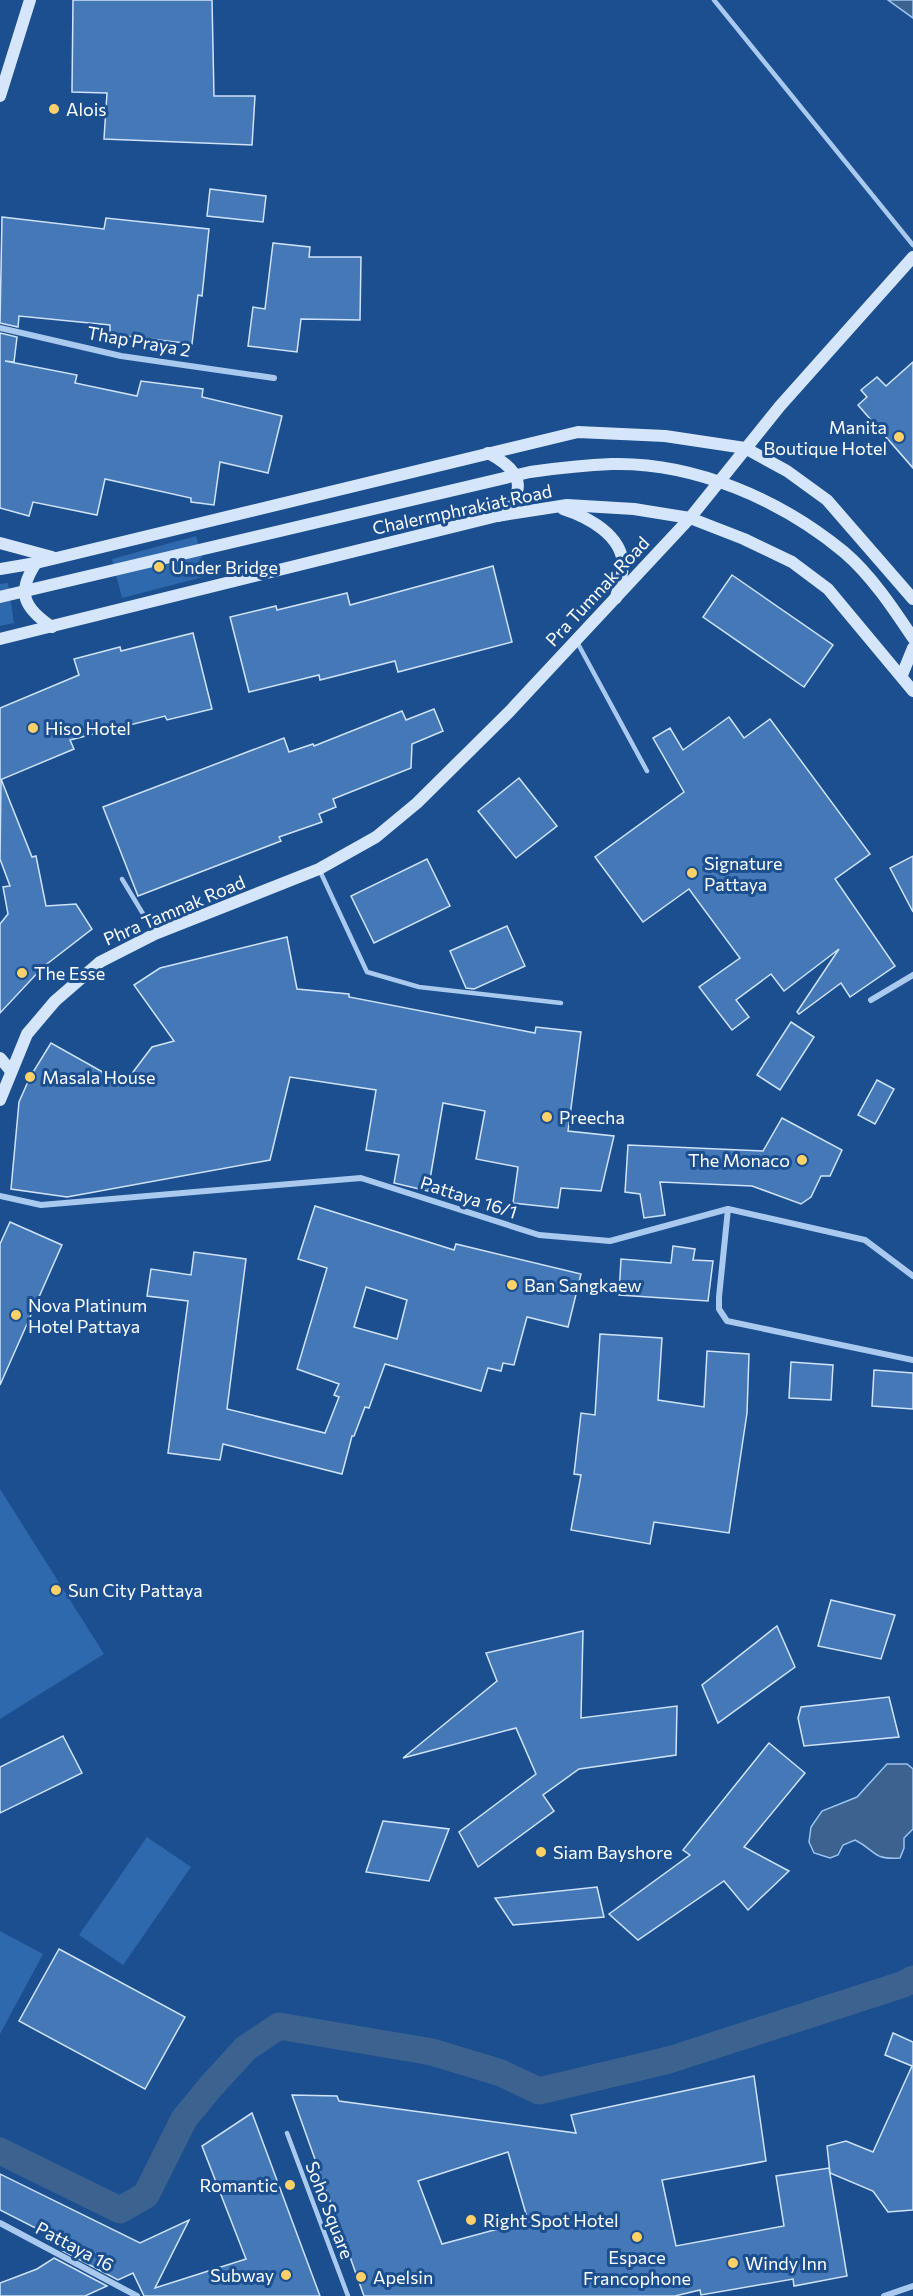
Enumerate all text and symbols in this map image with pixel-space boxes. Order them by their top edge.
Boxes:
place label: Alois [66,98,107,120]
marker: Alois [47,102,61,116]
street label: Thap Praya 2 [85,321,193,361]
place label: Manita Boutique Hotel [764,416,887,459]
marker: Manita Boutique Hotel [892,430,906,444]
street label: Chalermphrakiat Road [370,479,554,539]
street label: Pra Tumnak Road [541,532,653,650]
place label: Under Bridge [171,556,278,578]
marker: Under Bridge [152,560,166,574]
place label: Hiso Hotel [45,717,131,739]
marker: Hiso Hotel [26,721,40,735]
place label: Signature Pattaya [704,852,782,895]
marker: Signature Pattaya [685,866,699,880]
street label: Phra Tamnak Road [100,870,248,950]
place label: The Esse [34,962,105,984]
marker: The Esse [15,966,29,980]
place label: Masala House [42,1066,156,1088]
marker: Masala House [23,1070,37,1084]
place label: Preecha [559,1106,625,1128]
marker: Preecha [540,1110,554,1124]
place label: The Monaco [688,1149,790,1171]
marker: The Monaco [795,1153,809,1167]
street label: Pattaya 16/1 [418,1171,520,1223]
place label: Ban Sangkaew [524,1274,642,1296]
marker: Ban Sangkaew [505,1278,519,1292]
place label: Nova Platinum Hotel Pattaya [28,1294,147,1337]
marker: Nova Platinum Hotel Pattaya [9,1308,23,1322]
place label: Sun City Pattaya [68,1579,203,1601]
marker: Sun City Pattaya [49,1583,63,1597]
place label: Siam Bayshore [553,1841,672,1863]
marker: Siam Bayshore [534,1845,548,1859]
street label: Soho Square [301,2158,359,2262]
place label: Romantic [199,2174,278,2196]
marker: Romantic [283,2178,297,2192]
place label: Right Spot Hotel [483,2209,619,2231]
marker: Right Spot Hotel [464,2213,478,2227]
street label: Pattaya 16 [32,2216,118,2276]
marker: Espace Francophone [630,2230,644,2244]
place label: Espace Francophone [583,2246,691,2289]
place label: Windy Inn [745,2252,827,2274]
marker: Windy Inn [726,2256,740,2270]
place label: Subway [210,2264,274,2286]
place label: Apelsin [373,2266,433,2288]
marker: Subway [279,2268,293,2282]
marker: Apelsin [354,2270,368,2284]

